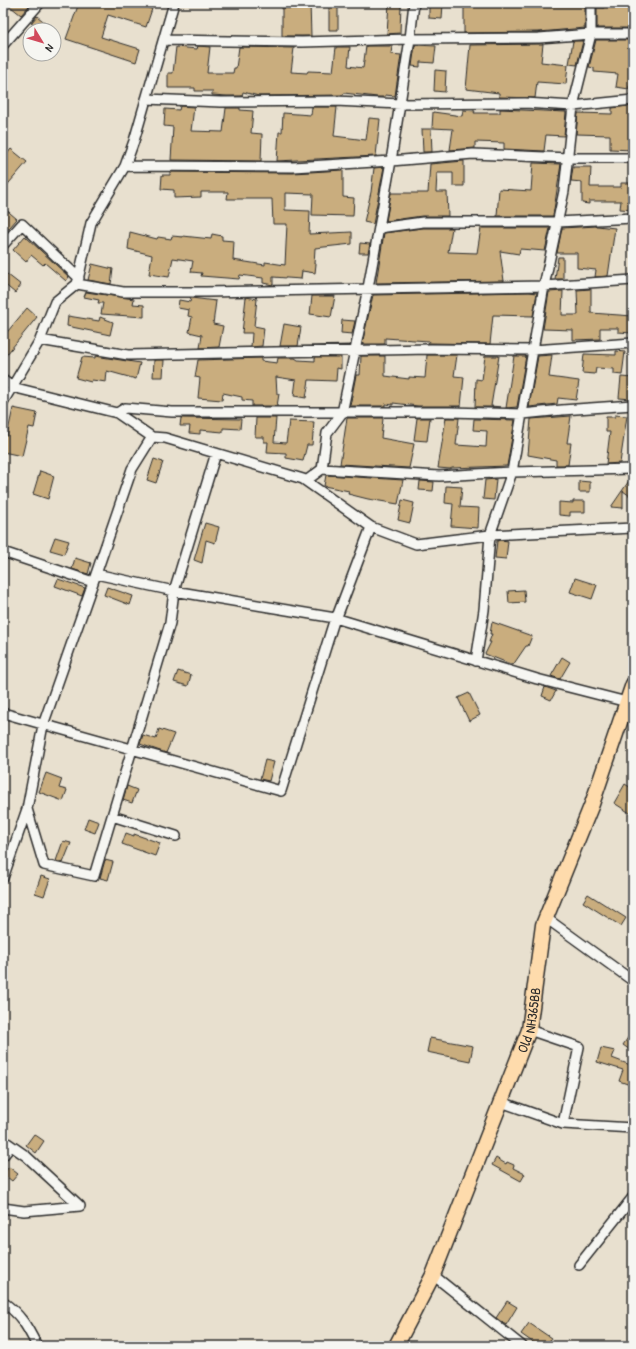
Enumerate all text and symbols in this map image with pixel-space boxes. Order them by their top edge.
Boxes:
north arrow [22,22,62,62]
text: N [42,42,57,55]
street label: Old NH365BB [512,986,544,1055]

